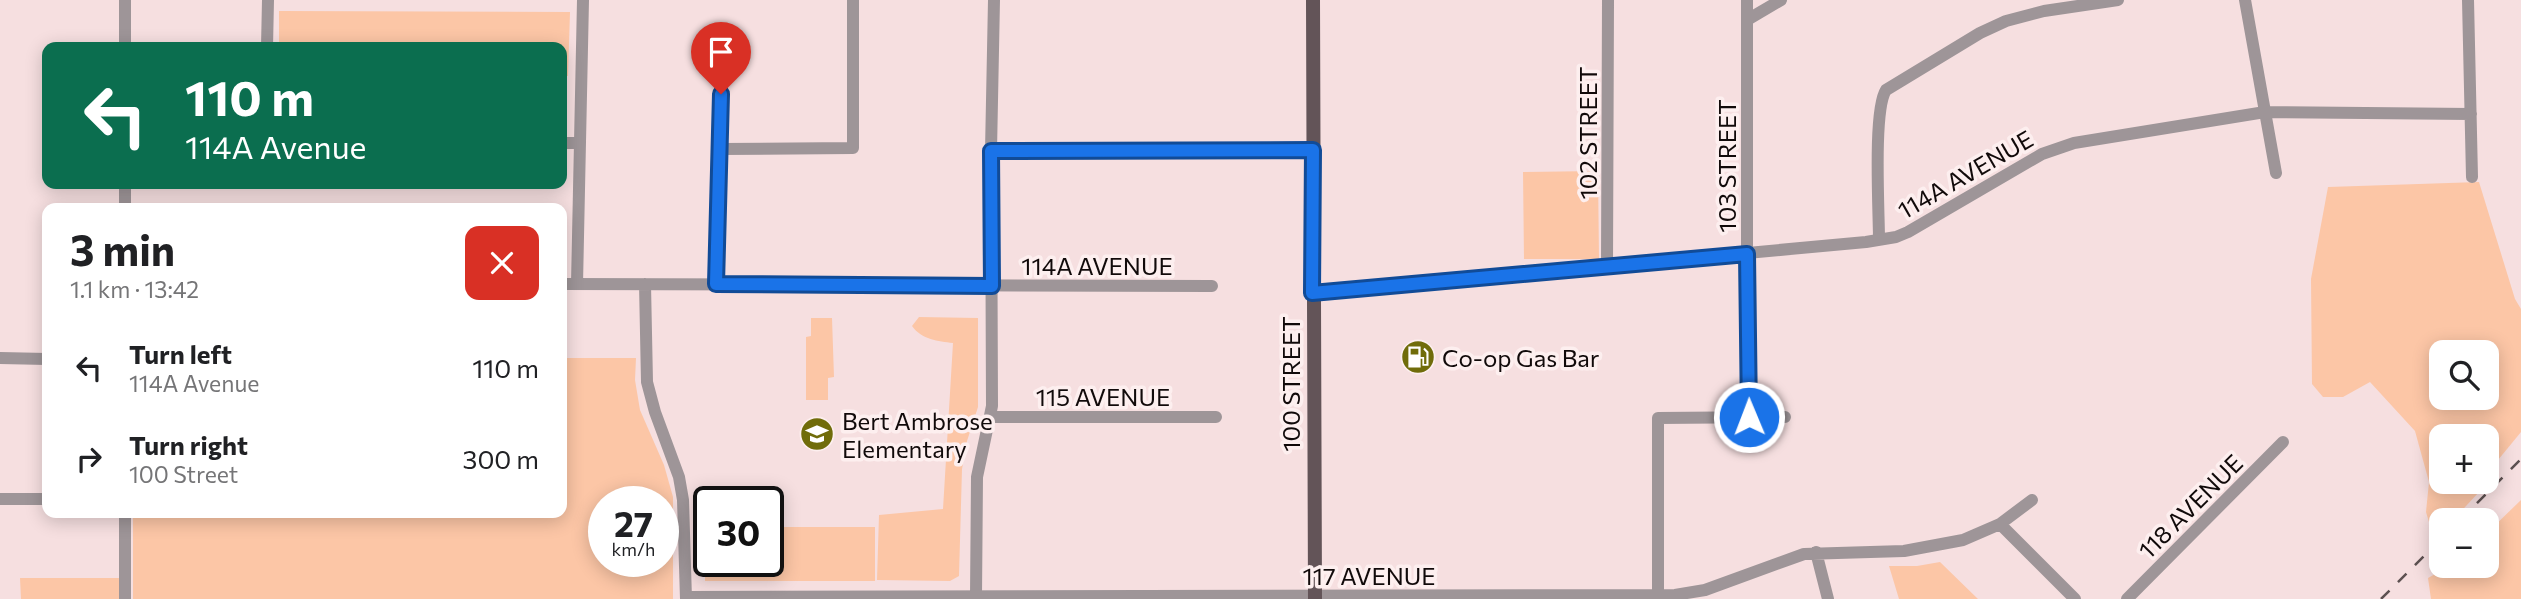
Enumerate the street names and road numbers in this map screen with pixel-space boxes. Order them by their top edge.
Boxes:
street label: 102 STREET [1573,67,1602,199]
street label: 103 STREET [1712,99,1741,233]
street label: 114A AVENUE [1892,124,2038,224]
street label: 114A AVENUE [1021,251,1173,280]
street label: 100 STREET [1276,316,1305,452]
street label: 115 AVENUE [1036,382,1170,411]
street label: 118 AVENUE [2132,448,2248,564]
street label: 117 AVENUE [1302,561,1436,590]

